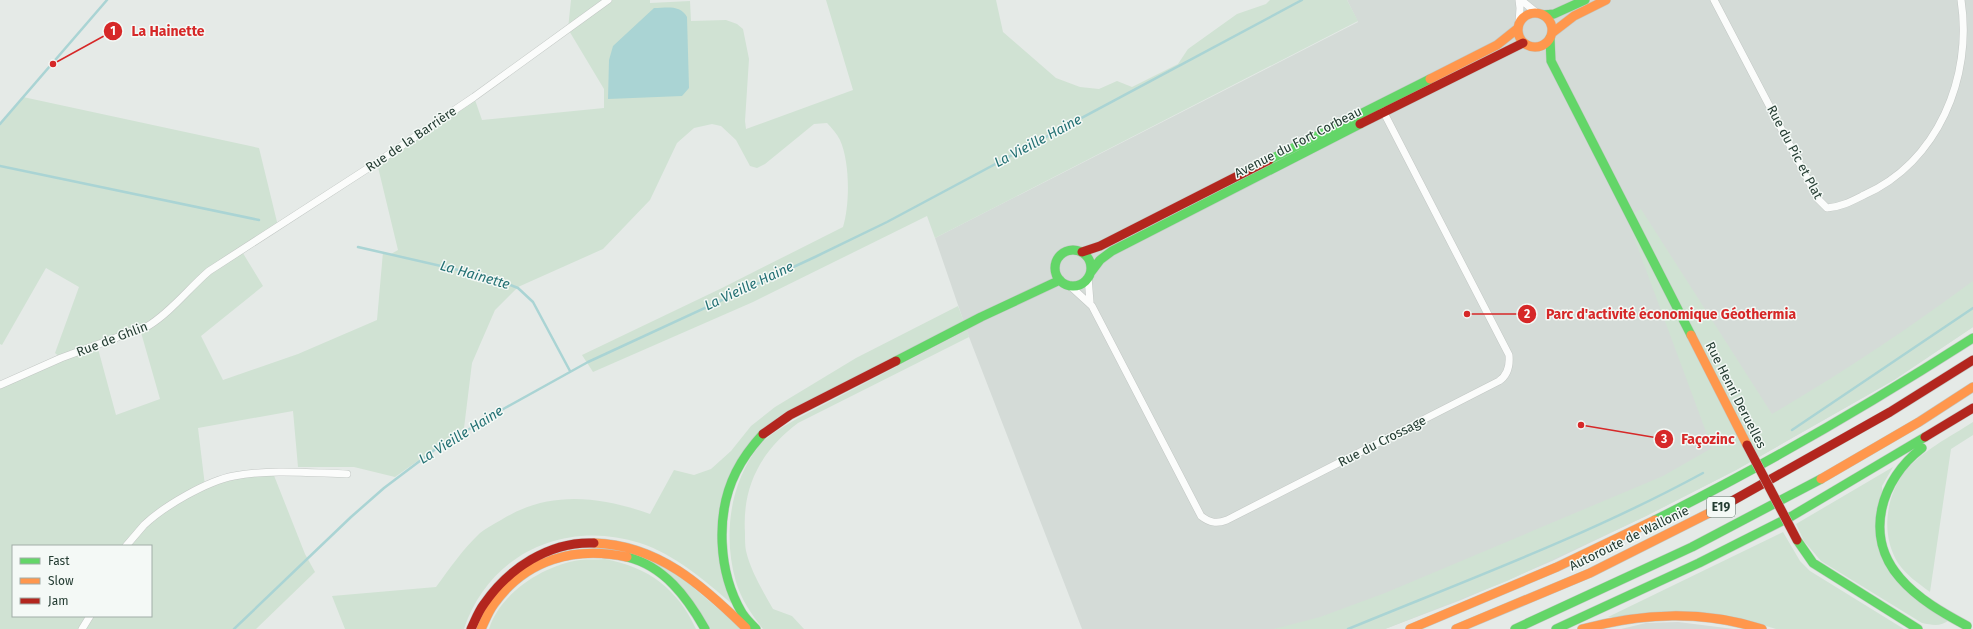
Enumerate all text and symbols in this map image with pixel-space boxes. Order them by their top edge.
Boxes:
callout: La Hainette [103,18,213,44]
text: La Hainette [131,23,205,40]
text: 1 [110,24,116,38]
street label: Rue de la Barrière [363,103,459,175]
street label: Avenue du Fort Corbeau [1232,103,1364,181]
street label: Rue du Pic et Plat [1764,103,1826,202]
water label: La Vieille Haine [991,111,1085,171]
water label: La Hainette [438,257,512,293]
water label: La Vieille Haine [702,258,796,314]
callout: Parc d'activité économique Géothermia [1517,301,1804,327]
text: Parc d'activité économique Géothermia [1546,306,1796,323]
text: 2 [1524,307,1530,321]
street label: Rue de Ghlin [74,319,150,359]
street label: Rue Henri Deruelles [1703,339,1769,451]
water label: La Vieille Haine [416,402,506,468]
street label: Rue du Crossage [1336,412,1428,470]
callout: Façozinc [1654,426,1743,452]
text: Façozinc [1681,431,1735,449]
text: 3 [1660,432,1667,446]
road number: E19 [1707,497,1735,517]
street label: Autoroute de Wallonie [1567,503,1691,573]
legend [12,545,152,617]
text: Fast [48,554,70,568]
text: Slow [48,574,74,588]
text: Jam [48,594,68,608]

